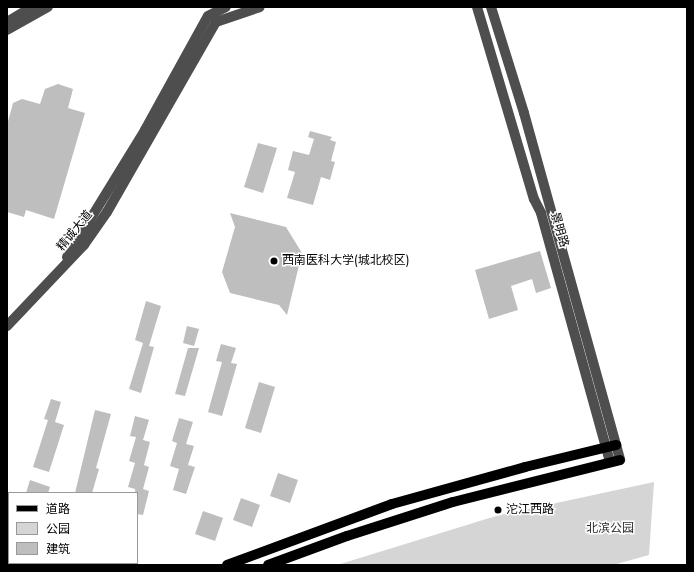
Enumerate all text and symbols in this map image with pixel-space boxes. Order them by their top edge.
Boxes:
street label: 精诚大道 [54,208,96,254]
street label: 景明路 [547,211,571,249]
place label: 西南医科大学(城北校区) [282,254,409,268]
marker: 西南医科大学(城北校区) [269,256,279,266]
legend [8,492,138,564]
text: 道路 [46,500,70,518]
place label: 沱江西路 [506,503,554,517]
marker: 沱江西路 [493,505,503,515]
text: 公园 [46,520,70,538]
park label: 北滨公园 [586,522,634,536]
text: 建筑 [46,540,70,558]

